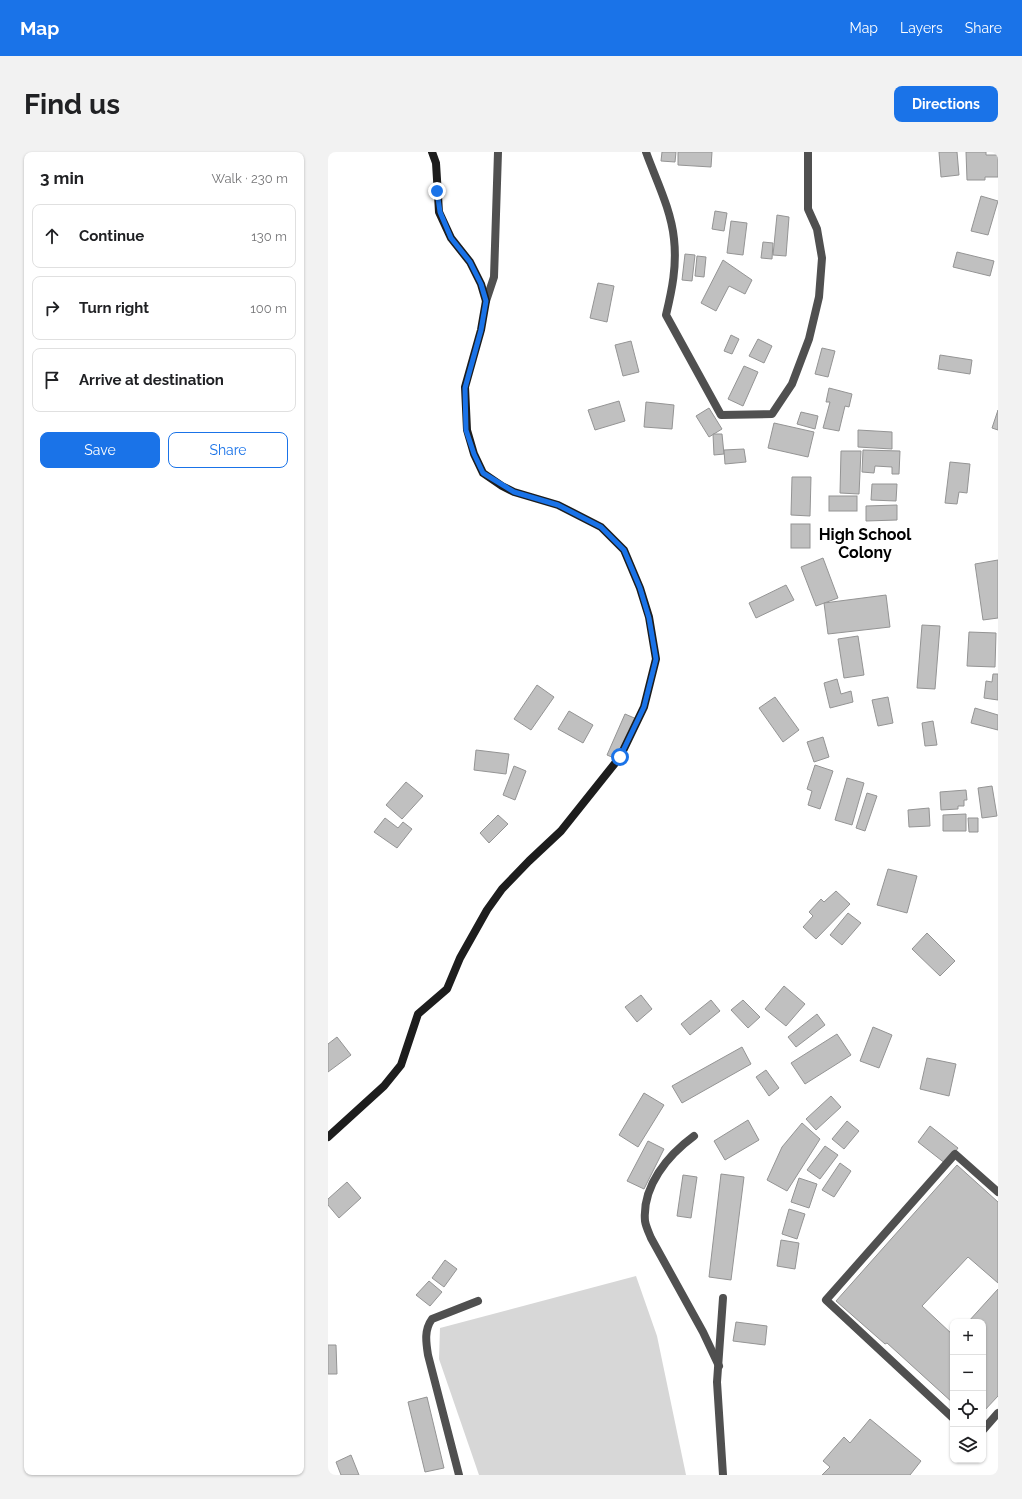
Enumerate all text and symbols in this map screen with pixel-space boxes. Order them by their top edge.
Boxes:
text: Map [20,17,59,39]
text: Map [850,20,878,36]
text: Layers [900,20,943,36]
text: Share [965,20,1002,36]
button: Directions [894,86,998,122]
text: Find us [24,88,120,121]
text: 3 min [40,168,84,188]
text: Walk · 230 m [212,171,288,186]
route end [428,182,446,200]
icon: ahead [41,225,63,247]
text: Continue [79,227,144,245]
text: 130 m [251,229,287,244]
icon: right [41,297,63,319]
text: Turn right [79,299,149,317]
text: 100 m [250,301,287,316]
icon: arrive [41,369,63,391]
text: Arrive at destination [79,371,224,389]
button: Save [40,432,160,468]
button: Share [168,432,288,468]
district label: High School Colony [819,525,912,562]
route start [611,748,629,766]
map controls [950,1319,986,1463]
button: + [950,1319,986,1355]
button: − [950,1355,986,1391]
button: locate [950,1391,986,1427]
button: layers [950,1427,986,1463]

